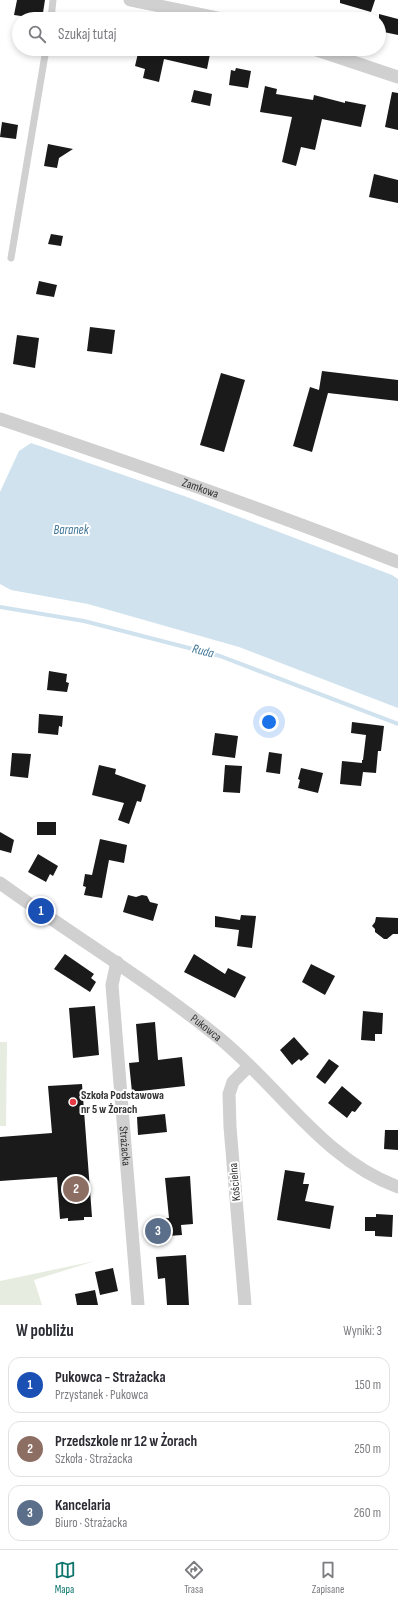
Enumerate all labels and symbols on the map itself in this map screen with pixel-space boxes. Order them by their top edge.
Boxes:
street label: Zamkowa [180,475,221,502]
water label: Baranek [53,522,90,538]
water label: Ruda [190,641,216,662]
your location [259,712,279,732]
pin: 1 [28,896,54,926]
street label: Pukowca [188,1011,225,1045]
place label: Szkoła Podstawowa nr 5 w Żorach [81,1088,164,1117]
marker: Szkoła Podstawowa nr 5 w Żorach [68,1097,78,1107]
street label: Strażacka [116,1126,134,1167]
street label: Kościelna [226,1162,244,1202]
pin: 2 [63,1174,89,1204]
pin: 3 [145,1216,171,1246]

